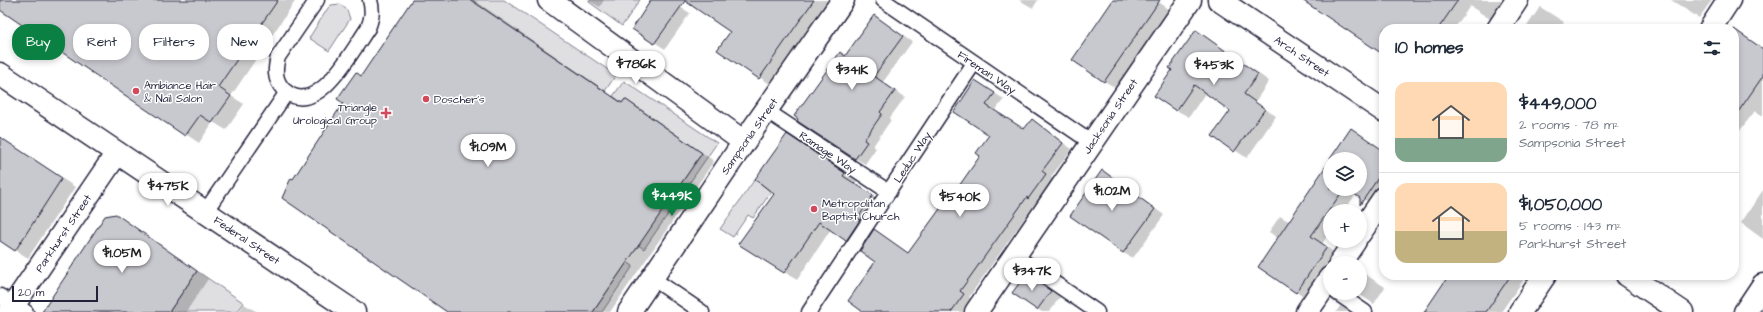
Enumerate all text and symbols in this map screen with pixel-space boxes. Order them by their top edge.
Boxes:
chip: Buy [12,24,65,60]
chip: Rent [73,24,131,60]
chip: Filters [139,24,209,60]
chip: New [217,24,273,60]
street label: Arch Street [1271,32,1333,81]
text: 10 homes [1395,36,1464,60]
icon: filters [1701,37,1723,59]
street label: Fireman Way [954,47,1019,98]
pin: $786K [608,51,664,85]
pin: $453K [1186,52,1242,86]
text: $786K [616,55,656,73]
text: $453K [1194,56,1234,74]
pin: $341K [824,57,880,91]
text: $341K [836,61,868,79]
street label: Jacksonia Street [1080,75,1142,157]
place label: Ambiance Hair & Nail Salon [144,78,216,106]
marker: Ambiance Hair & Nail Salon [131,86,141,96]
place label: Doscher's [434,92,485,107]
text: $449,000 [1519,92,1596,116]
marker: Doscher's [421,94,431,104]
street label: Sampsonia Street [717,95,782,178]
icon: home [1427,98,1475,146]
place label: Triangle Urological Group [293,100,377,129]
marker: Triangle Urological Group [380,107,392,119]
text: 2 rooms · 78 m² [1519,116,1619,134]
street label: Ramage Way [796,128,859,178]
street label: Leduc Way [890,129,935,186]
pin: $1.09M [455,134,521,168]
text: Sampsonia Street [1519,134,1626,152]
text: $1.09M [469,138,507,156]
map controls [1323,152,1367,300]
button: layers [1323,152,1367,196]
pin: $475K [140,173,196,207]
text: $475K [147,177,189,195]
pin: $1.02M [1079,178,1145,212]
text: $1.02M [1093,182,1131,200]
pin: $449K [644,183,700,217]
pin: $540K [932,184,988,218]
text: $449K [652,187,692,205]
text: $540K [939,188,981,206]
street label: Parkhurst Street [32,191,95,275]
text: $1,050,000 [1519,193,1602,217]
place label: Metropolitan Baptist Church [822,196,900,224]
icon: home [1427,199,1475,247]
marker: Metropolitan Baptist Church [809,204,819,214]
button: + [1323,204,1367,248]
street label: Federal Street [211,213,283,268]
text: 5 rooms · 143 m² [1519,217,1621,235]
text: Parkhurst Street [1519,235,1626,253]
pin: $1.05M [89,240,155,274]
text: $1.05M [103,244,141,262]
button: − [1323,256,1367,300]
pin: $347K [1004,258,1060,292]
text: $347K [1013,262,1051,280]
scale bar [12,284,98,303]
text: 20 m [18,285,44,300]

